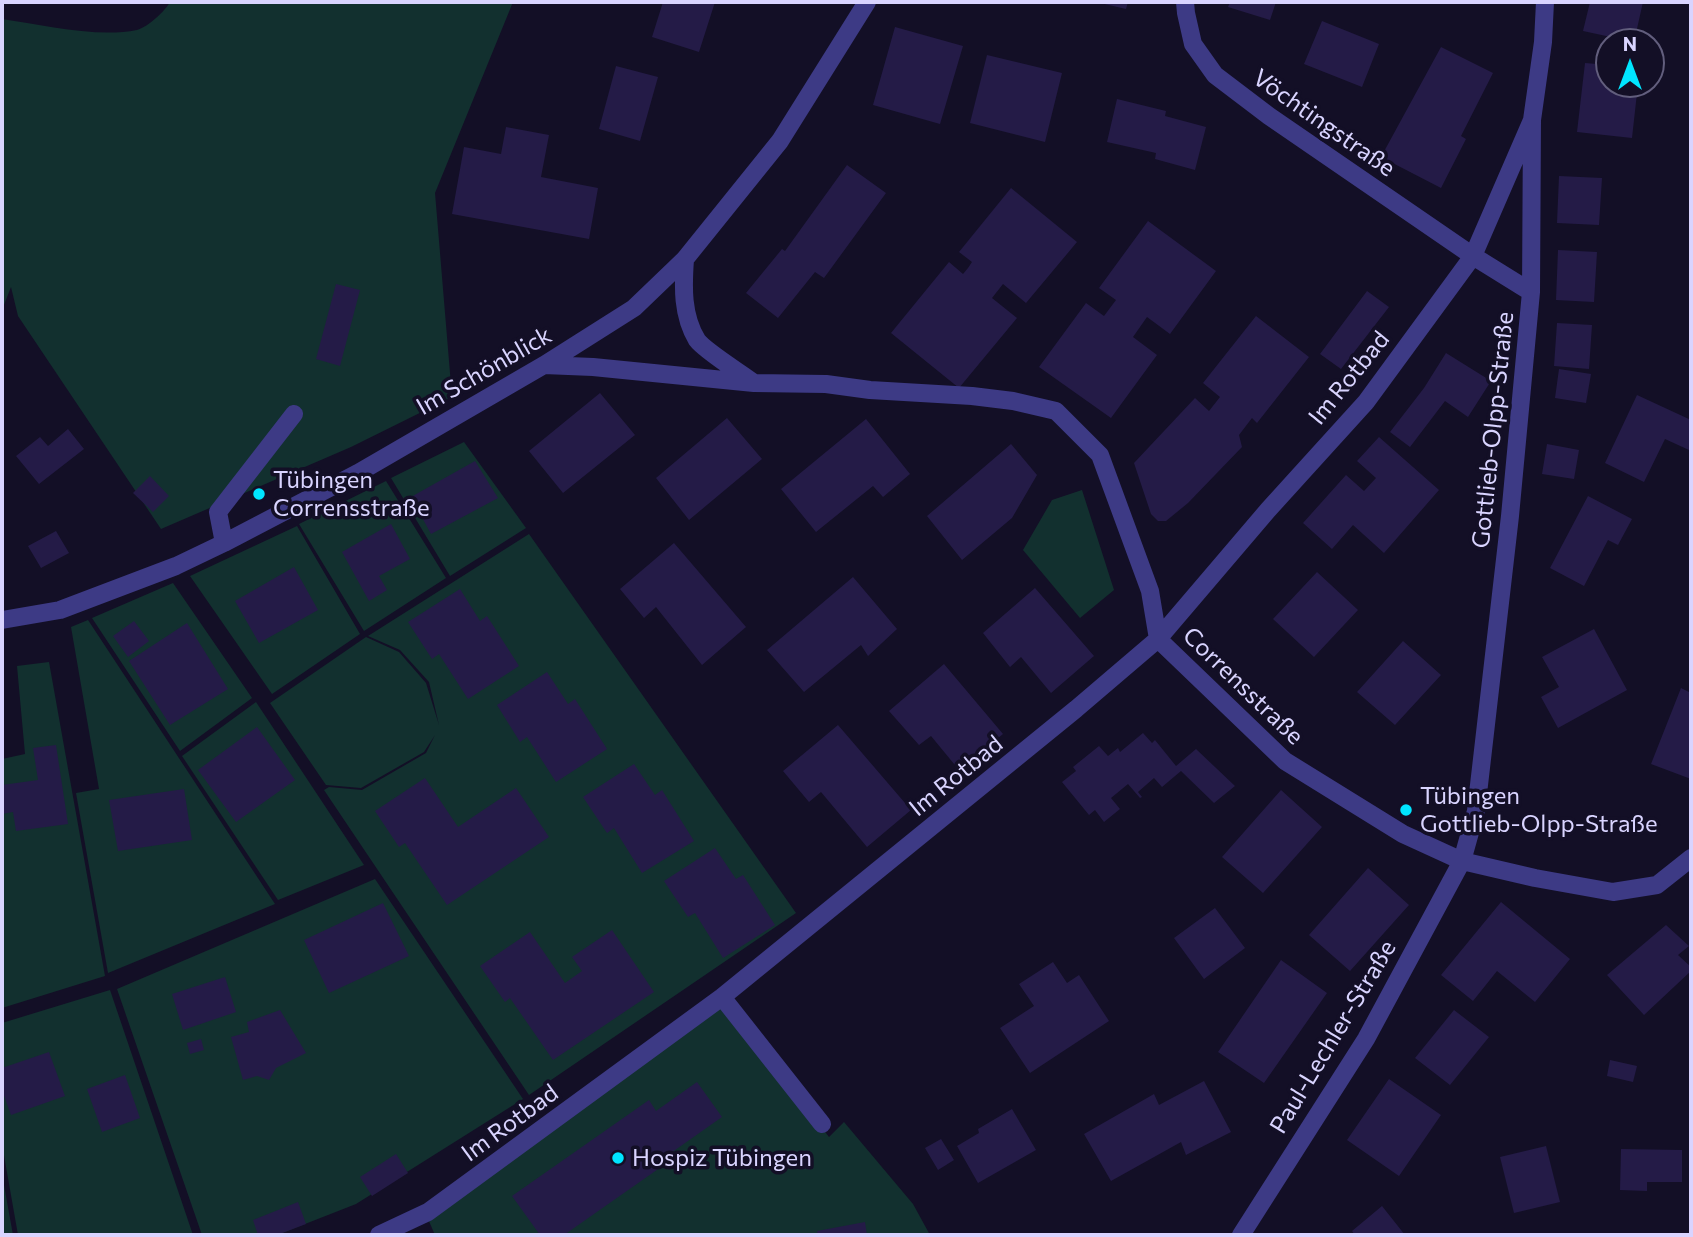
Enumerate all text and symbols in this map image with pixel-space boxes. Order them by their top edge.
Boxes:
north arrow [1595,28,1665,98]
text: N [1623,32,1637,55]
street label: Vöchtingstraße [1247,63,1401,183]
street label: Gottlieb-Olpp-Straße [1466,310,1520,550]
street label: Im Schönblick [411,321,557,421]
street label: Im Rotbad [1303,325,1395,431]
place label: Tübingen Corrensstraße [273,466,430,522]
marker: Tübingen Corrensstraße [251,486,267,502]
street label: Corrensstraße [1177,621,1309,751]
street label: Im Rotbad [903,730,1009,822]
place label: Tübingen Gottlieb-Olpp-Straße [1420,782,1658,838]
marker: Tübingen Gottlieb-Olpp-Straße [1398,802,1414,818]
street label: Paul-Lechler-Straße [1264,935,1402,1139]
street label: Im Rotbad [456,1078,564,1168]
place label: Hospiz Tübingen [632,1144,812,1172]
marker: Hospiz Tübingen [610,1150,626,1166]

